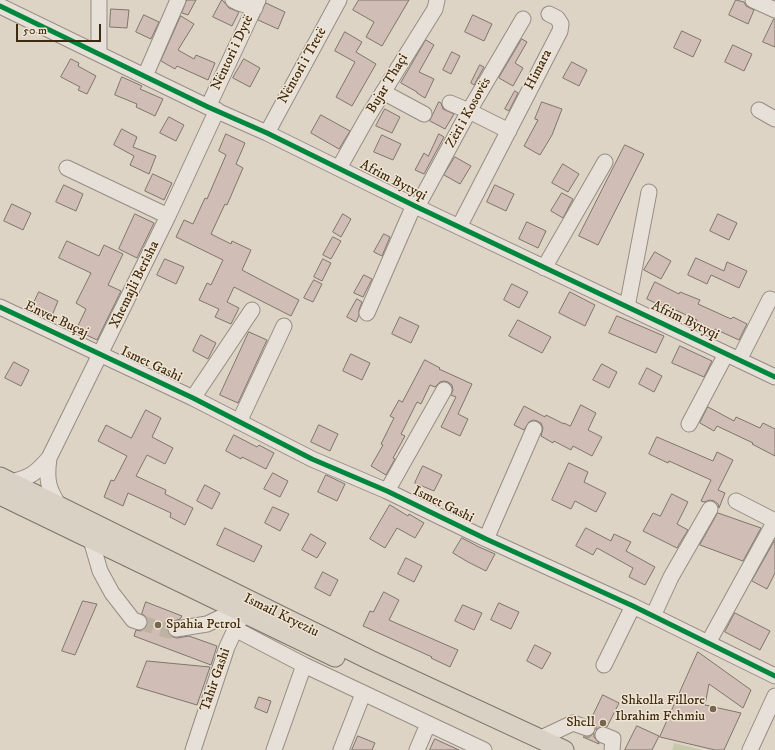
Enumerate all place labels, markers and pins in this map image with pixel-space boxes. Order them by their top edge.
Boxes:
place label: Spahia Petrol [166,617,241,633]
marker: Spahia Petrol [153,620,163,630]
place label: Shkolla Fillore Ibrahim Fehmiu [615,693,705,726]
marker: Shkolla Fillore Ibrahim Fehmiu [708,704,718,714]
place label: Shell [566,715,595,731]
marker: Shell [598,718,608,728]

